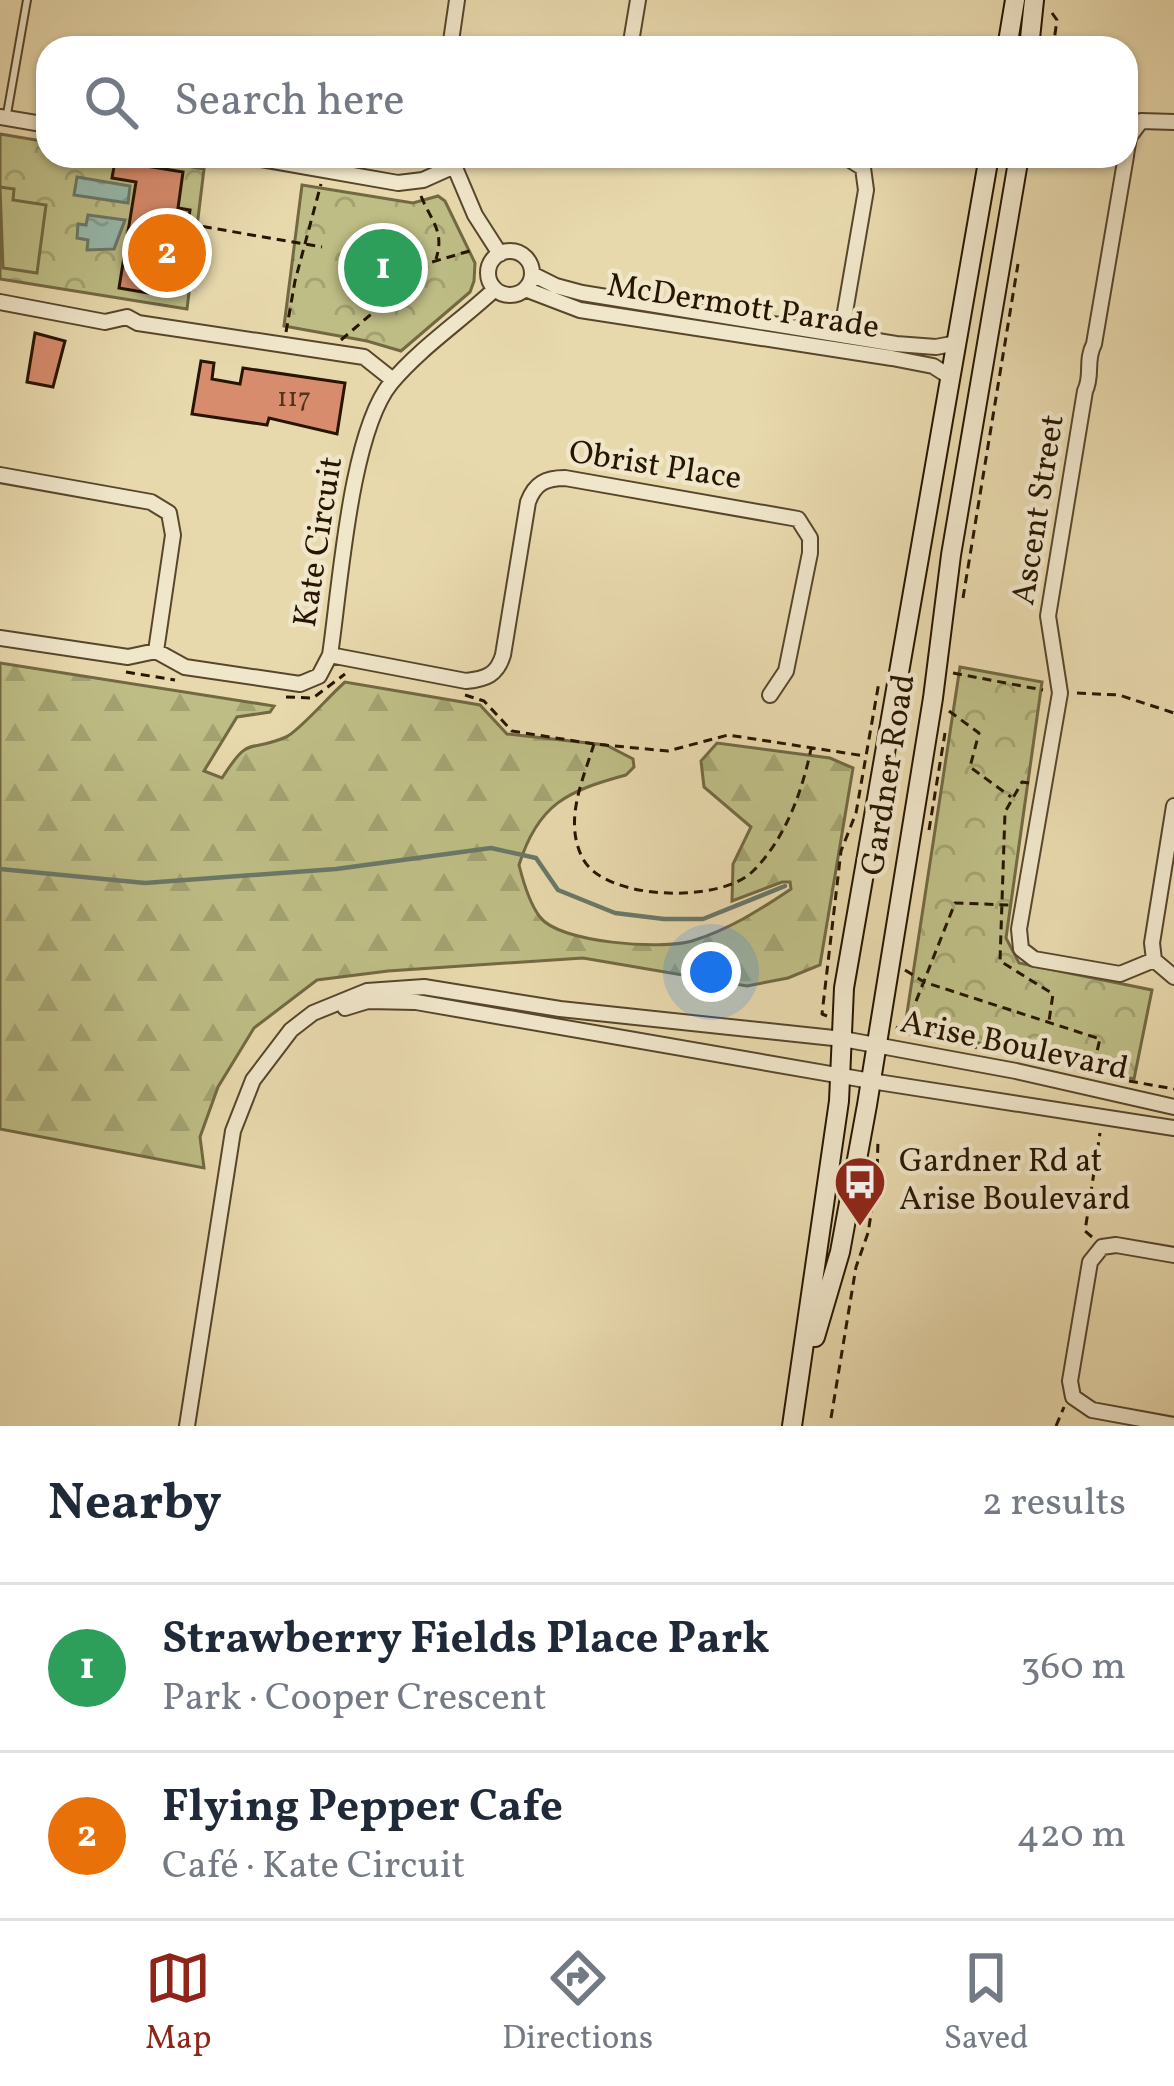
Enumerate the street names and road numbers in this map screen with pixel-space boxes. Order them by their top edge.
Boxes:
street label: McDermott Parade [604,264,882,352]
street label: Ascent Street [1002,412,1078,608]
street label: Obrist Place [565,431,745,503]
street label: Kate Circuit [284,453,356,631]
street label: Gardner Road [851,671,929,879]
street label: Arise Boulevard [896,1000,1132,1094]

